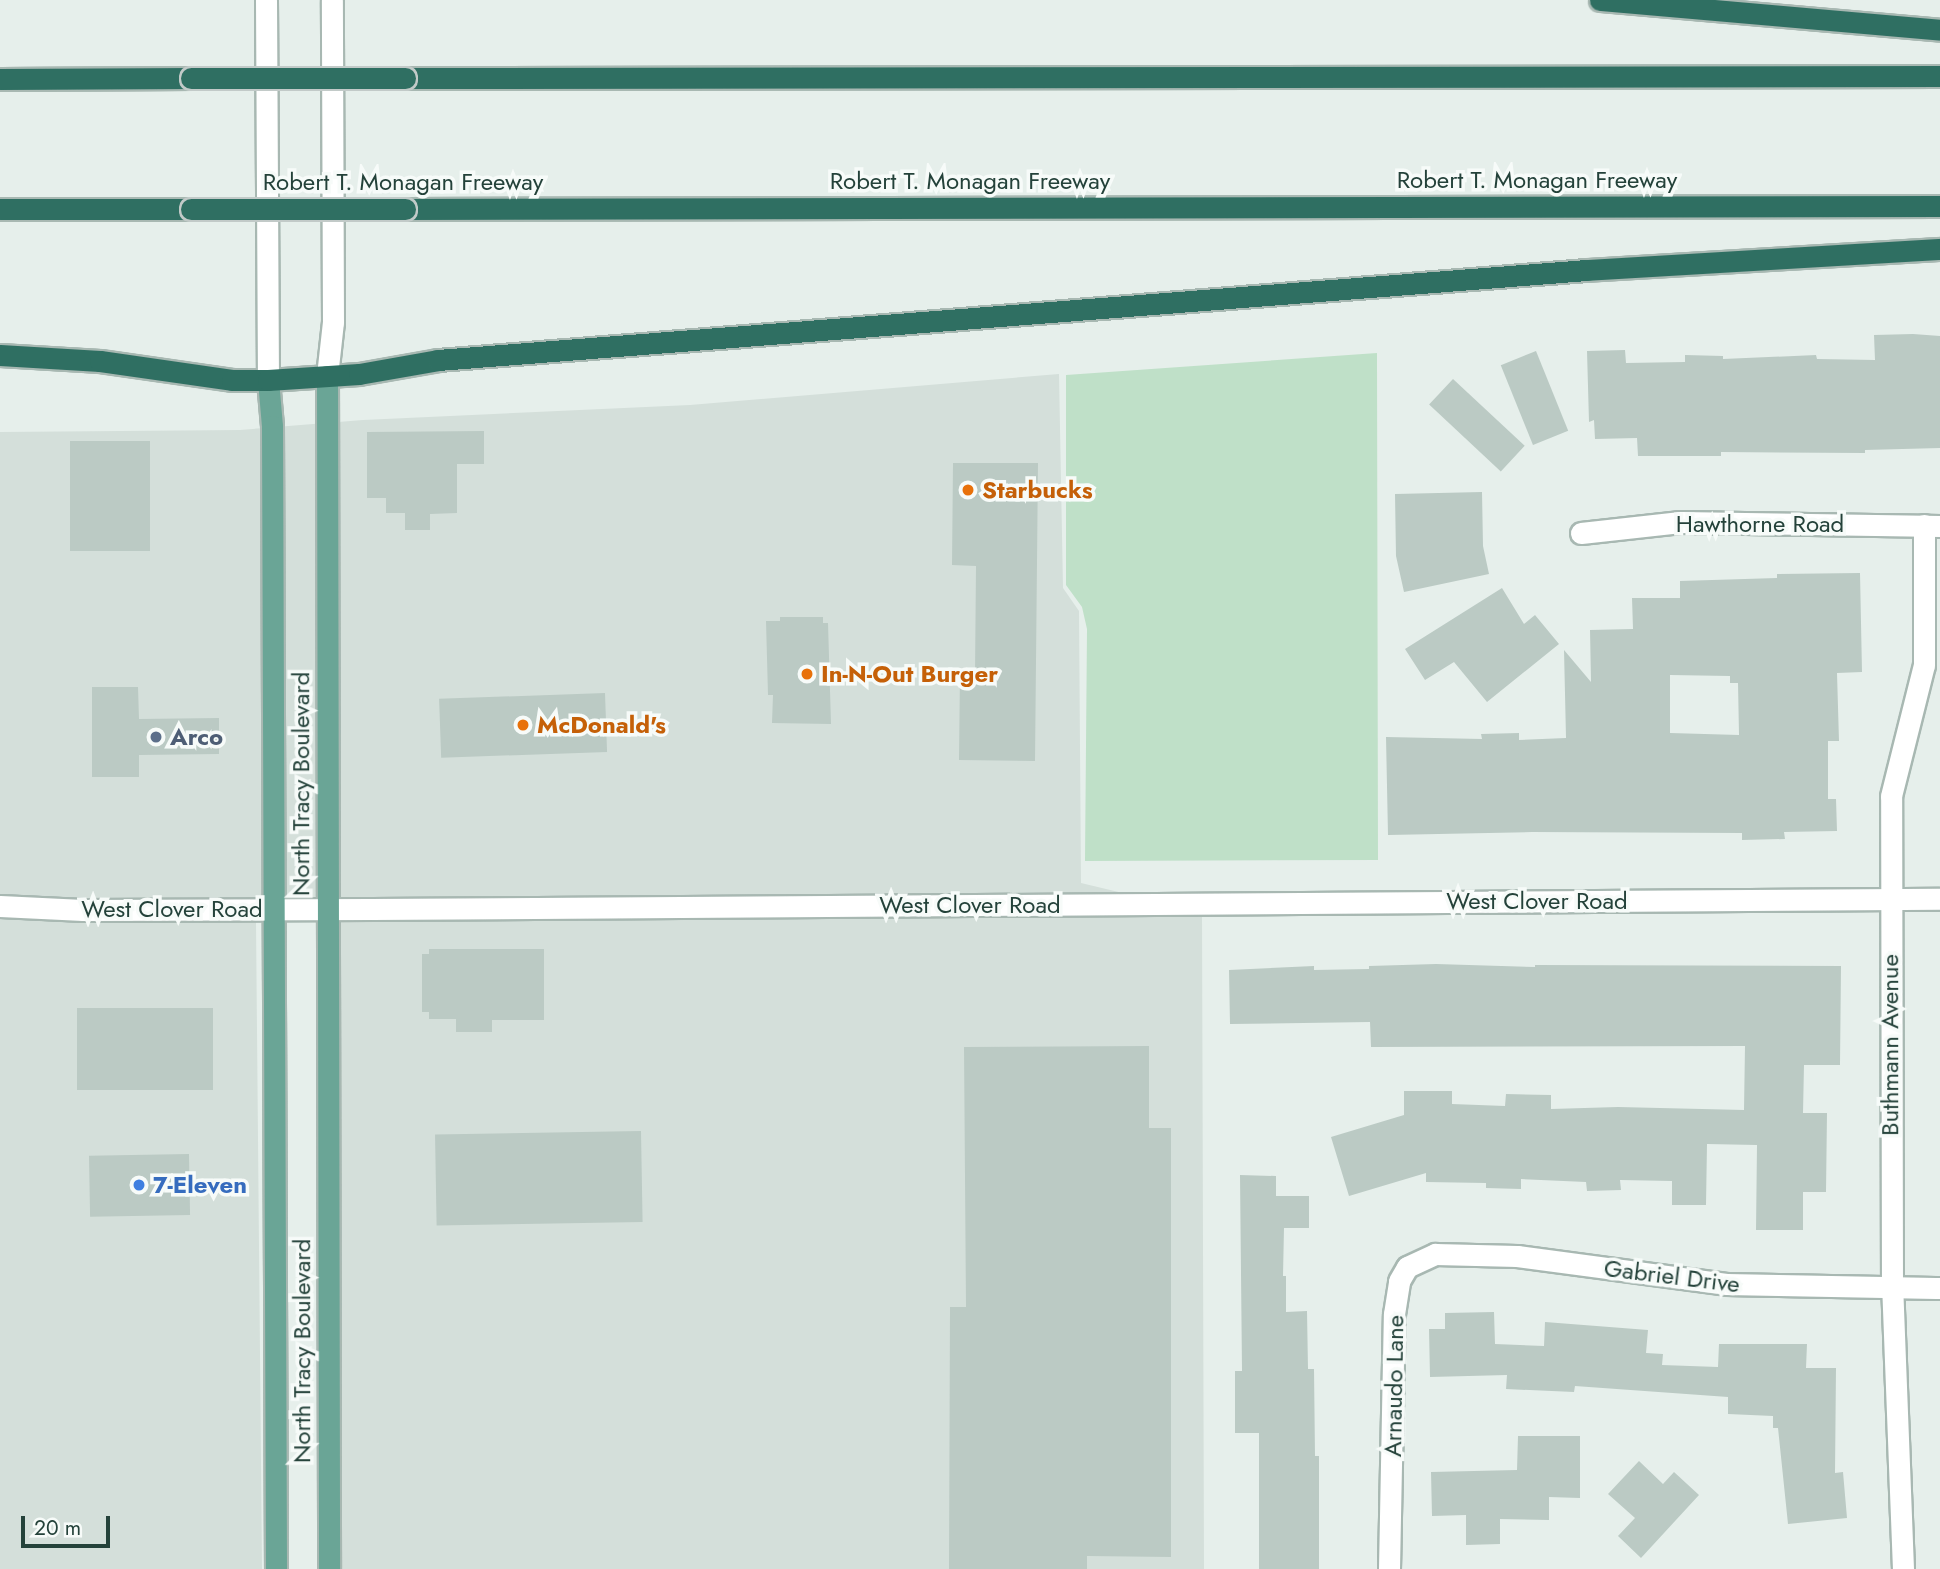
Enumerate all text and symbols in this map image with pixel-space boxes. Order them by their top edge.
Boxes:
street label: Robert T. Monagan Freeway [1397,166,1677,194]
street label: Robert T. Monagan Freeway [830,167,1110,195]
street label: Robert T. Monagan Freeway [263,168,543,196]
place label: Starbucks [982,476,1093,504]
marker: Starbucks [960,482,976,498]
street label: Hawthorne Road [1676,510,1844,538]
place label: In-N-Out Burger [821,660,998,688]
marker: In-N-Out Burger [799,666,815,682]
street label: North Tracy Boulevard [287,672,315,896]
place label: McDonald's [537,711,666,739]
marker: McDonald's [515,717,531,733]
place label: Arco [170,723,223,751]
marker: Arco [148,729,164,745]
street label: West Clover Road [1446,887,1628,915]
street label: West Clover Road [879,891,1061,919]
street label: West Clover Road [81,895,263,923]
street label: Buthmann Avenue [1876,954,1904,1136]
place label: 7-Eleven [153,1171,247,1199]
marker: 7-Eleven [131,1177,147,1193]
street label: North Tracy Boulevard [288,1239,316,1463]
street label: Gabriel Drive [1602,1253,1742,1299]
street label: Arnaudo Lane [1378,1315,1410,1457]
scale bar [24,1502,114,1546]
text: 20 m [34,1513,81,1543]

